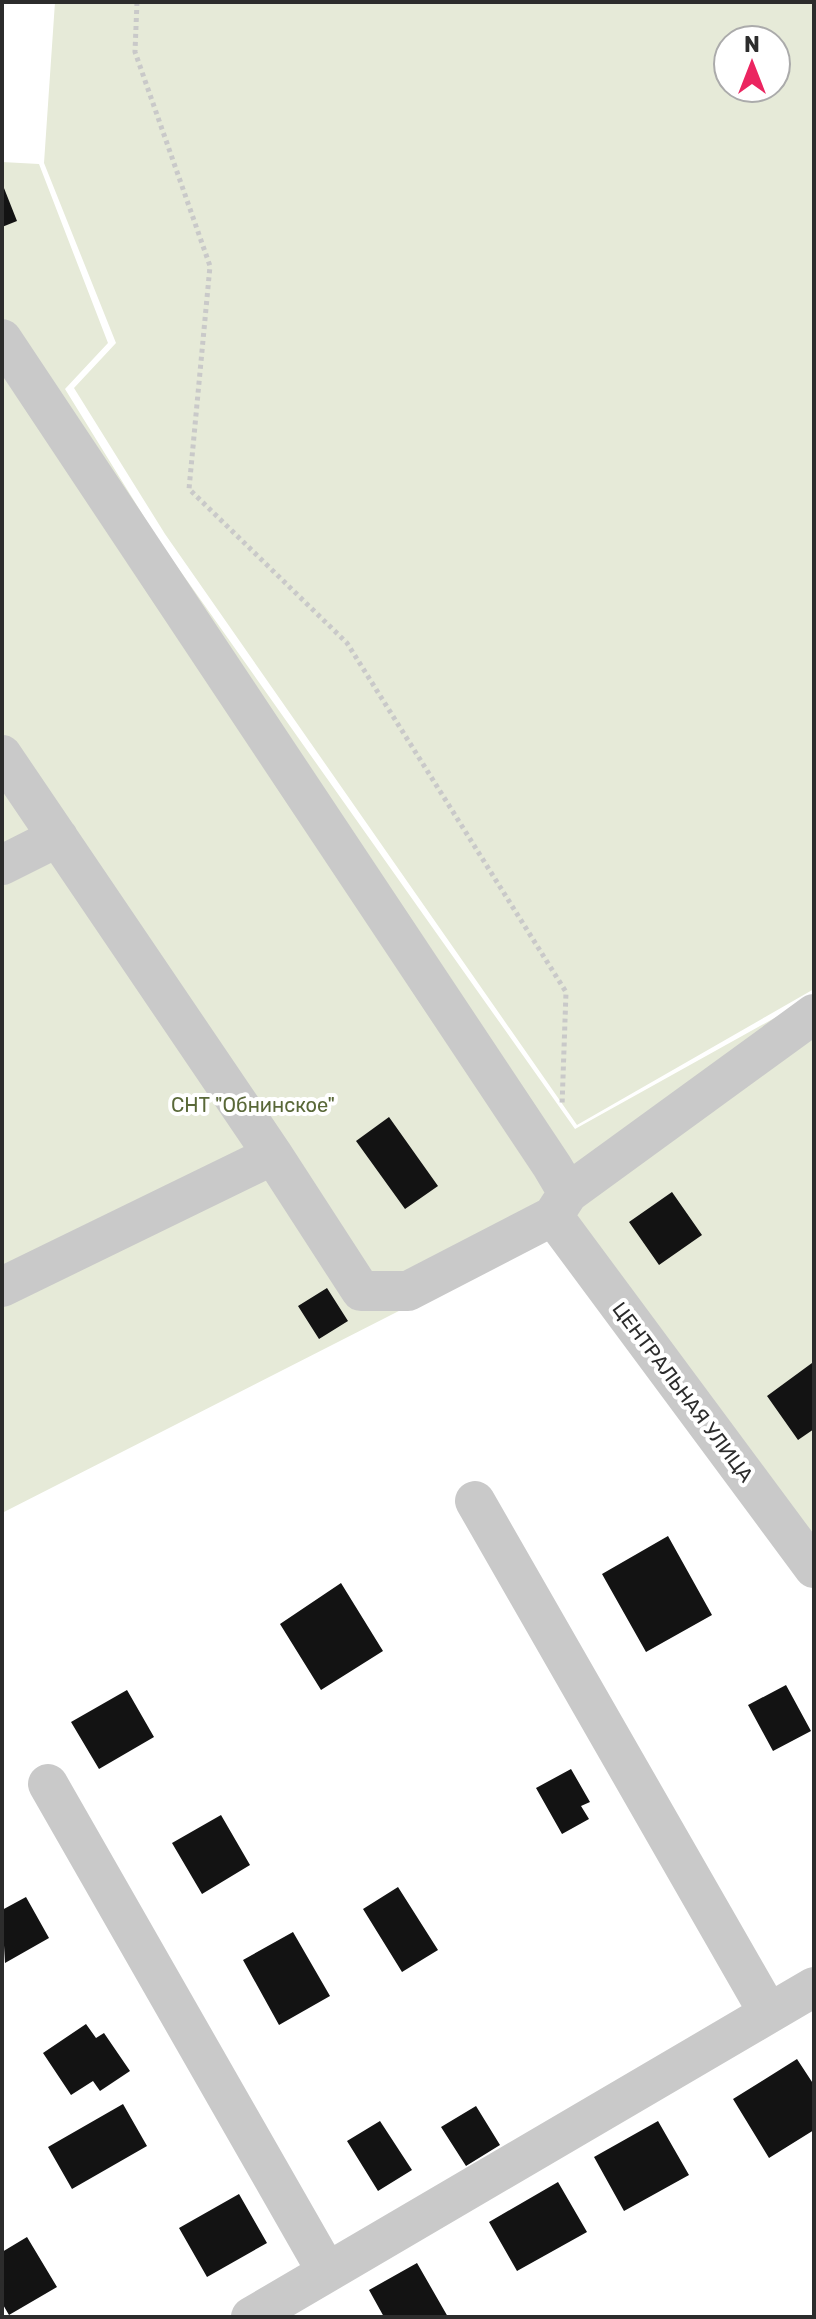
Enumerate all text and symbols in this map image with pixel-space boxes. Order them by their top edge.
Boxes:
north arrow [712,24,792,104]
text: N [744,31,760,58]
park label: СНТ "Обнинское" [171,1093,335,1117]
street label: ЦЕНТРАЛЬНАЯ УЛИЦА [608,1297,758,1487]

